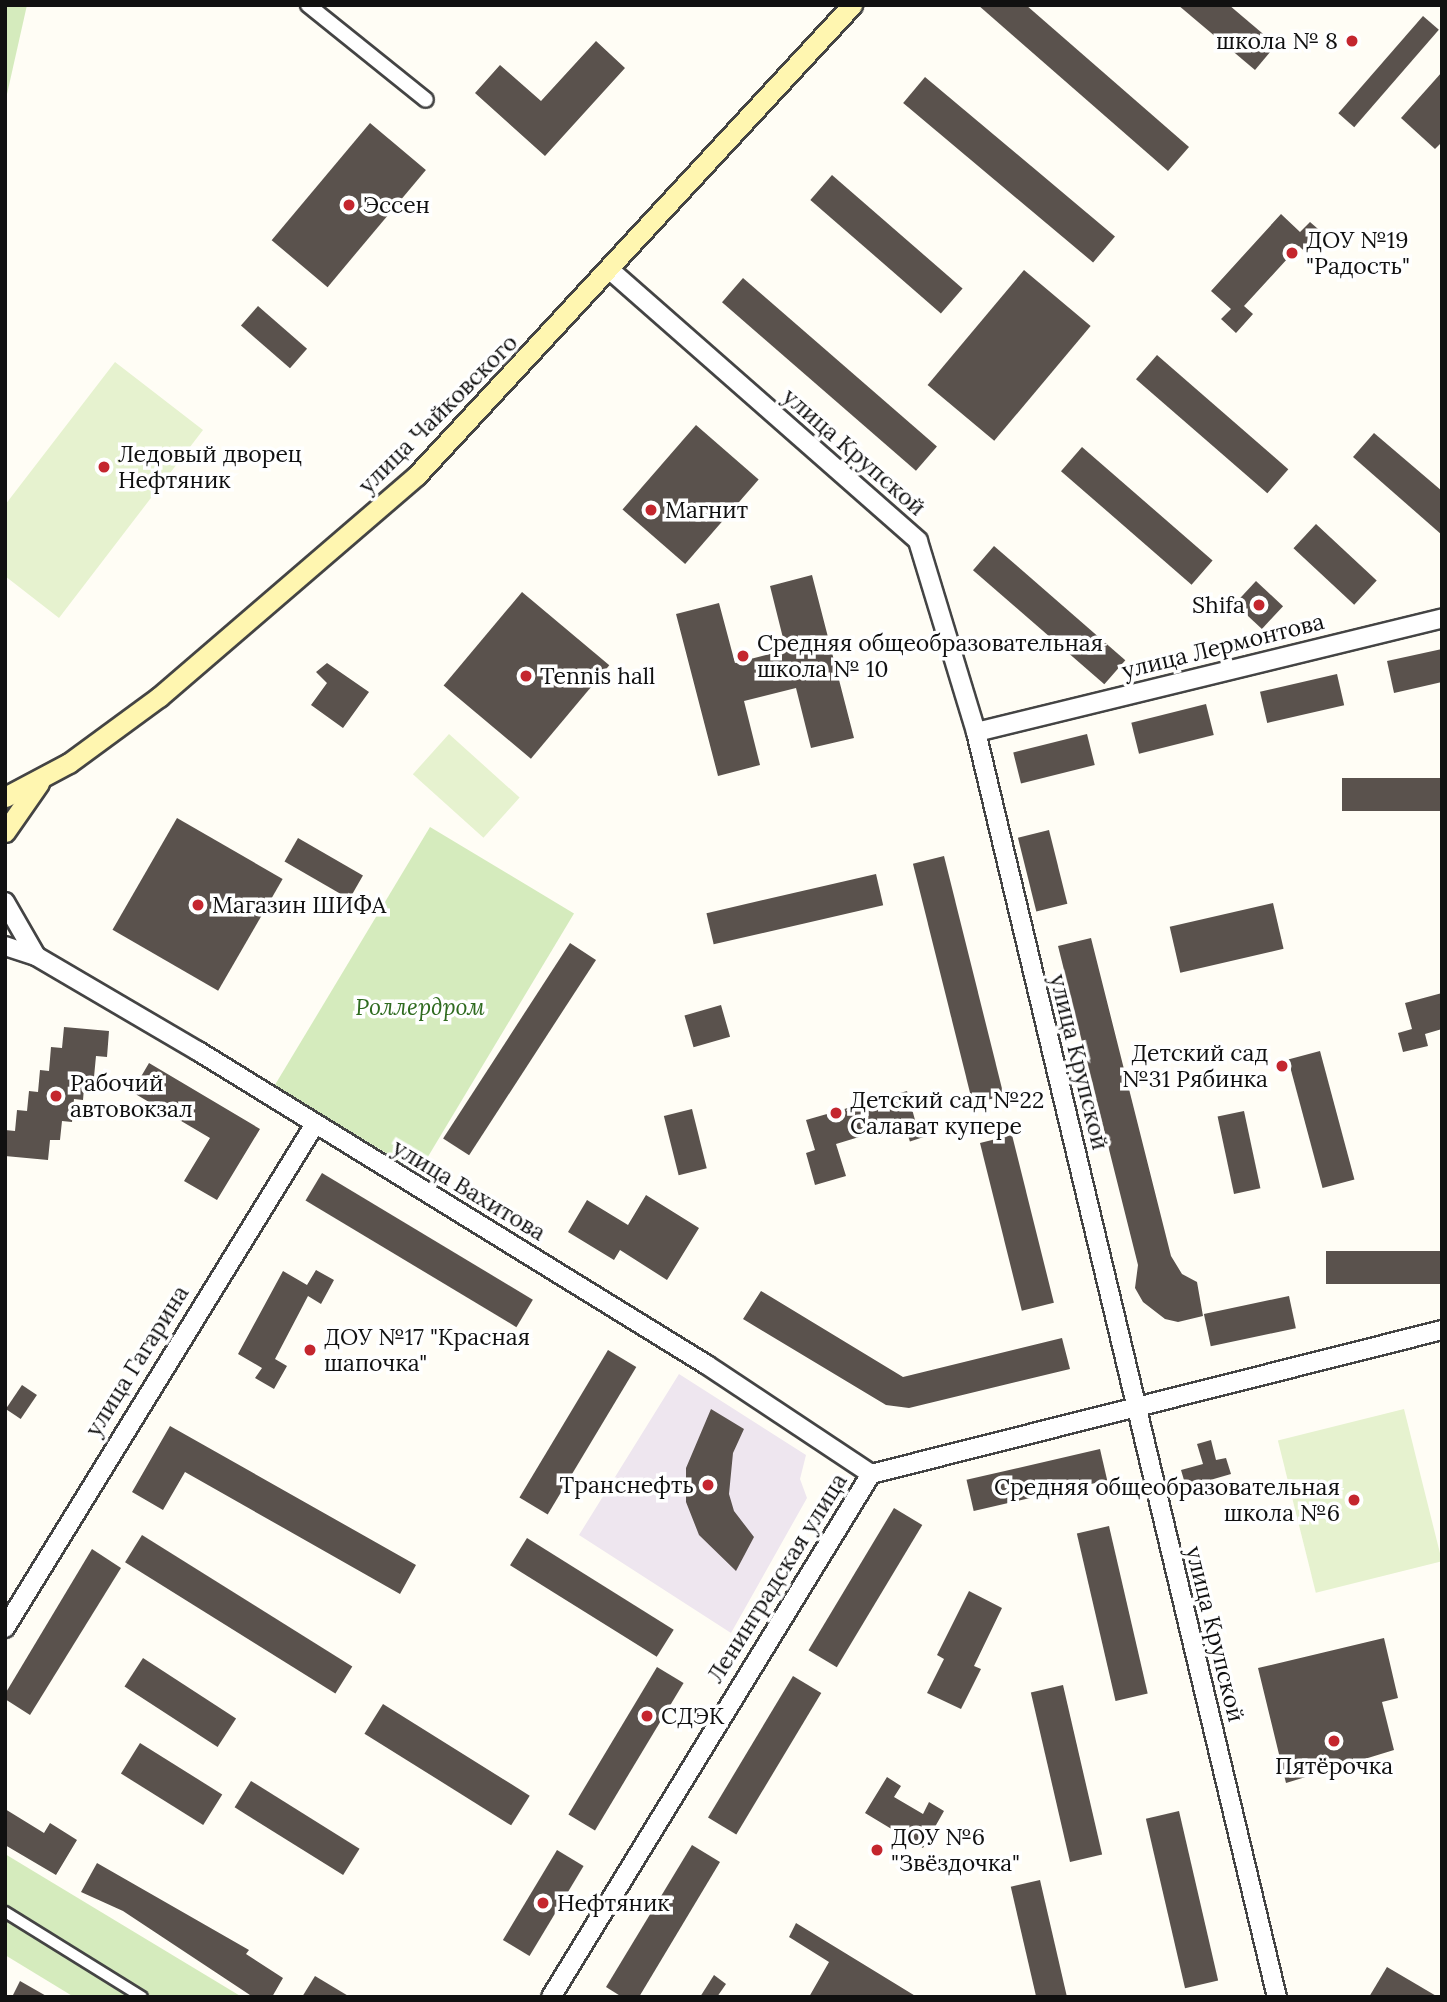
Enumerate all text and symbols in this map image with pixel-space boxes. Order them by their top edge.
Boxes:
place label: школа № 8 [1216,27,1338,55]
marker: школа № 8 [1344,33,1360,49]
place label: Эссен [363,191,430,219]
marker: Эссен [341,197,357,213]
place label: ДОУ №19 "Радость" [1306,226,1410,280]
marker: ДОУ №19 "Радость" [1284,245,1300,261]
street label: улица Чайковского [353,329,523,499]
street label: улица Крупской [777,383,931,521]
place label: Ледовый дворец Нефтяник [118,440,302,494]
marker: Ледовый дворец Нефтяник [96,459,112,475]
place label: Магнит [665,496,748,524]
marker: Магнит [643,502,659,518]
place label: Shifa [1192,591,1245,619]
marker: Shifa [1251,597,1267,613]
street label: улица Лермонтова [1119,608,1327,684]
place label: Средняя общеобразовательная школа № 10 [757,629,1103,683]
marker: Средняя общеобразовательная школа № 10 [735,648,751,664]
place label: Tennis hall [540,662,655,690]
marker: Tennis hall [518,668,534,684]
place label: Магазин ШИФА [212,891,386,919]
marker: Магазин ШИФА [190,897,206,913]
street label: улица Крупской [1044,971,1114,1153]
park label: Роллердром [355,993,485,1021]
place label: Детский сад №31 Рябинка [1122,1039,1268,1093]
marker: Детский сад №31 Рябинка [1274,1058,1290,1074]
place label: Рабочий автовокзал [70,1069,193,1123]
place label: Детский сад №22 Салават купере [850,1086,1044,1140]
marker: Рабочий автовокзал [48,1088,64,1104]
marker: Детский сад №22 Салават купере [828,1105,844,1121]
street label: улица Вахитова [387,1133,551,1247]
street label: улица Гагарина [79,1280,195,1442]
place label: ДОУ №17 "Красная шапочка" [324,1323,530,1377]
marker: ДОУ №17 "Красная шапочка" [302,1342,318,1358]
street label: Ленинградская улица [701,1468,853,1688]
place label: Транснефть [560,1471,694,1499]
place label: Средняя общеобразовательная школа №6 [994,1473,1340,1527]
marker: Транснефть [700,1477,716,1493]
marker: Средняя общеобразовательная школа №6 [1346,1492,1362,1508]
street label: улица Крупской [1180,1543,1250,1725]
place label: СДЭК [661,1702,725,1730]
marker: СДЭК [639,1708,655,1724]
marker: Пятёрочка [1326,1733,1342,1749]
place label: Пятёрочка [1275,1752,1393,1780]
place label: ДОУ №6 "Звёздочка" [891,1823,1020,1877]
marker: ДОУ №6 "Звёздочка" [869,1842,885,1858]
place label: Нефтяник [557,1889,670,1917]
marker: Нефтяник [535,1895,551,1911]

